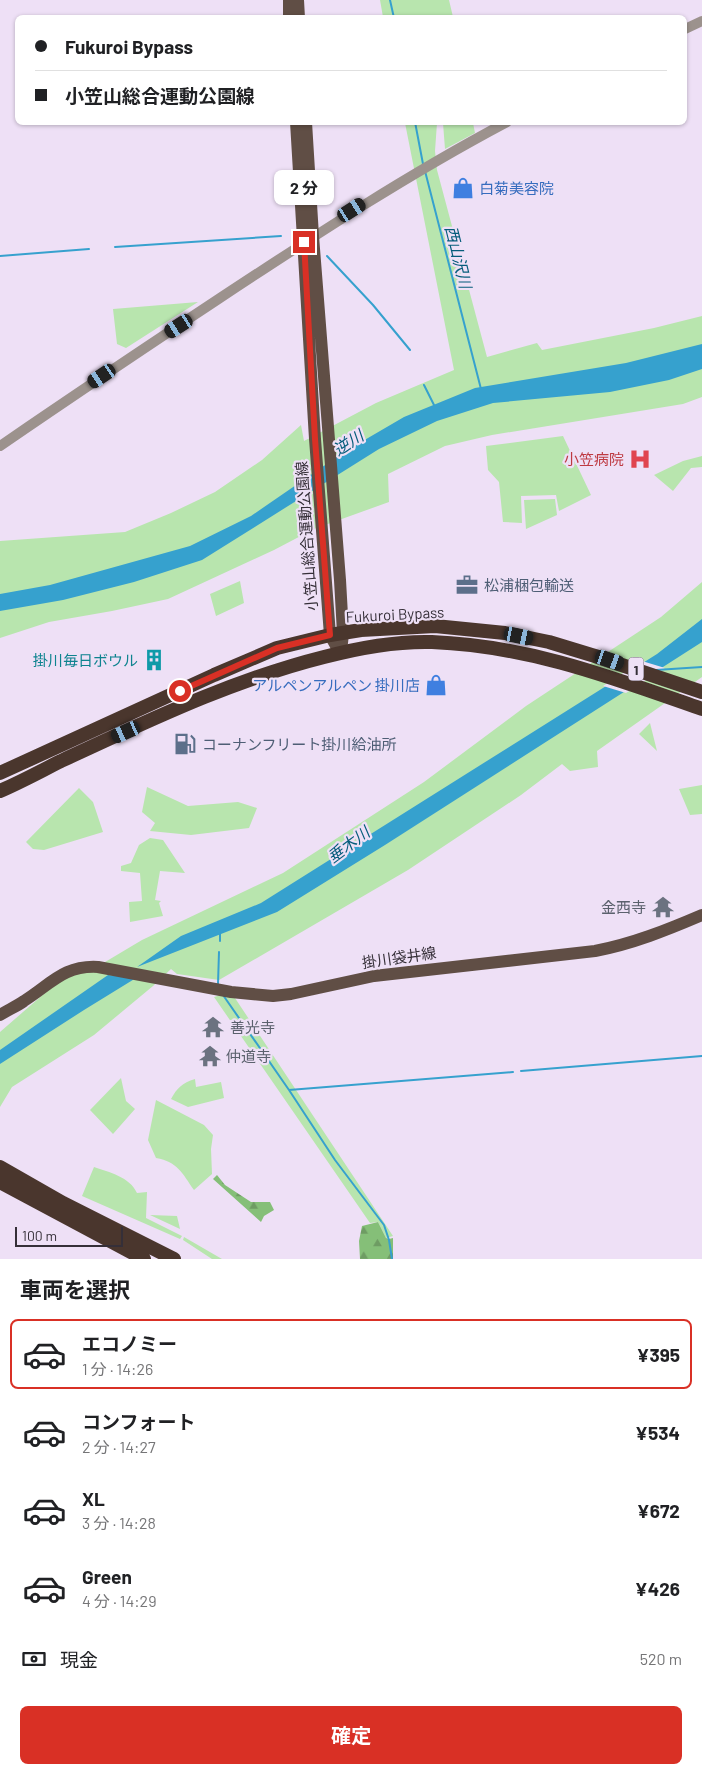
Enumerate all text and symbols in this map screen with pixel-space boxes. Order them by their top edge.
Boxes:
text: Fukuroi Bypass [65,35,193,58]
text: 小笠山総合運動公園線 [65,84,255,107]
callout: 2 分 [274,170,334,204]
shop icon: 白菊美容院 [450,175,476,201]
text: 2 分 [290,178,318,197]
place label: 白菊美容院 [479,179,554,197]
car [335,196,368,224]
water label: 西山沢川 [442,224,476,292]
route end [293,231,315,253]
car [162,312,195,340]
car [85,361,118,391]
water label: 逆川 [329,424,368,459]
hospital icon: 小笠病院 [627,446,653,472]
place label: 小笠病院 [564,450,624,468]
street label: 小笠山総合運動公園線 [292,461,320,611]
office icon: 松浦梱包輸送 [454,572,480,598]
place label: 松浦梱包輸送 [484,576,574,594]
street label: Fukuroi Bypass [345,602,445,626]
car [502,626,535,646]
building icon: 掛川毎日ボウル [141,647,167,673]
car [593,648,626,672]
place label: 掛川毎日ボウル [33,651,138,669]
road number: 1 [628,658,644,681]
shop icon: アルペンアルペン 掛川店 [423,672,449,698]
place label: アルペンアルペン 掛川店 [252,676,420,694]
route start [169,680,191,702]
car [109,719,142,745]
fuel station icon: コーナンフリート掛川給油所 [172,731,198,757]
place label: コーナンフリート掛川給油所 [202,735,397,753]
water label: 垂木川 [323,821,374,866]
temple icon: 金西寺 [650,894,676,920]
place label: 金西寺 [601,898,646,916]
street label: 掛川袋井線 [361,943,437,971]
temple icon: 善光寺 [200,1014,226,1040]
place label: 善光寺 [230,1018,275,1036]
temple icon: 仲道寺 [197,1043,223,1069]
place label: 仲道寺 [226,1047,271,1065]
scale bar [15,1224,122,1247]
text: 100 m [22,1227,57,1244]
text: 車両を選択 [20,1276,130,1302]
icon: car [22,1332,67,1377]
text: エコノミー [82,1332,177,1355]
text: ¥395 [636,1343,680,1366]
text: 1 分 · 14:26 [82,1359,153,1378]
icon: car [22,1410,67,1455]
text: コンフォート [82,1410,195,1433]
text: ¥534 [635,1421,680,1444]
text: 2 分 · 14:27 [82,1437,156,1456]
text: XL [82,1487,105,1510]
icon: car [22,1488,67,1533]
text: ¥672 [637,1499,680,1522]
text: 3 分 · 14:28 [82,1513,156,1532]
text: Green [82,1565,132,1588]
icon: car [22,1566,67,1611]
text: ¥426 [635,1577,680,1600]
text: 4 分 · 14:29 [82,1591,157,1610]
icon: cash [20,1645,48,1673]
text: 現金 [60,1648,98,1671]
text: 520 m [640,1649,682,1668]
button: 確定 [20,1706,682,1764]

